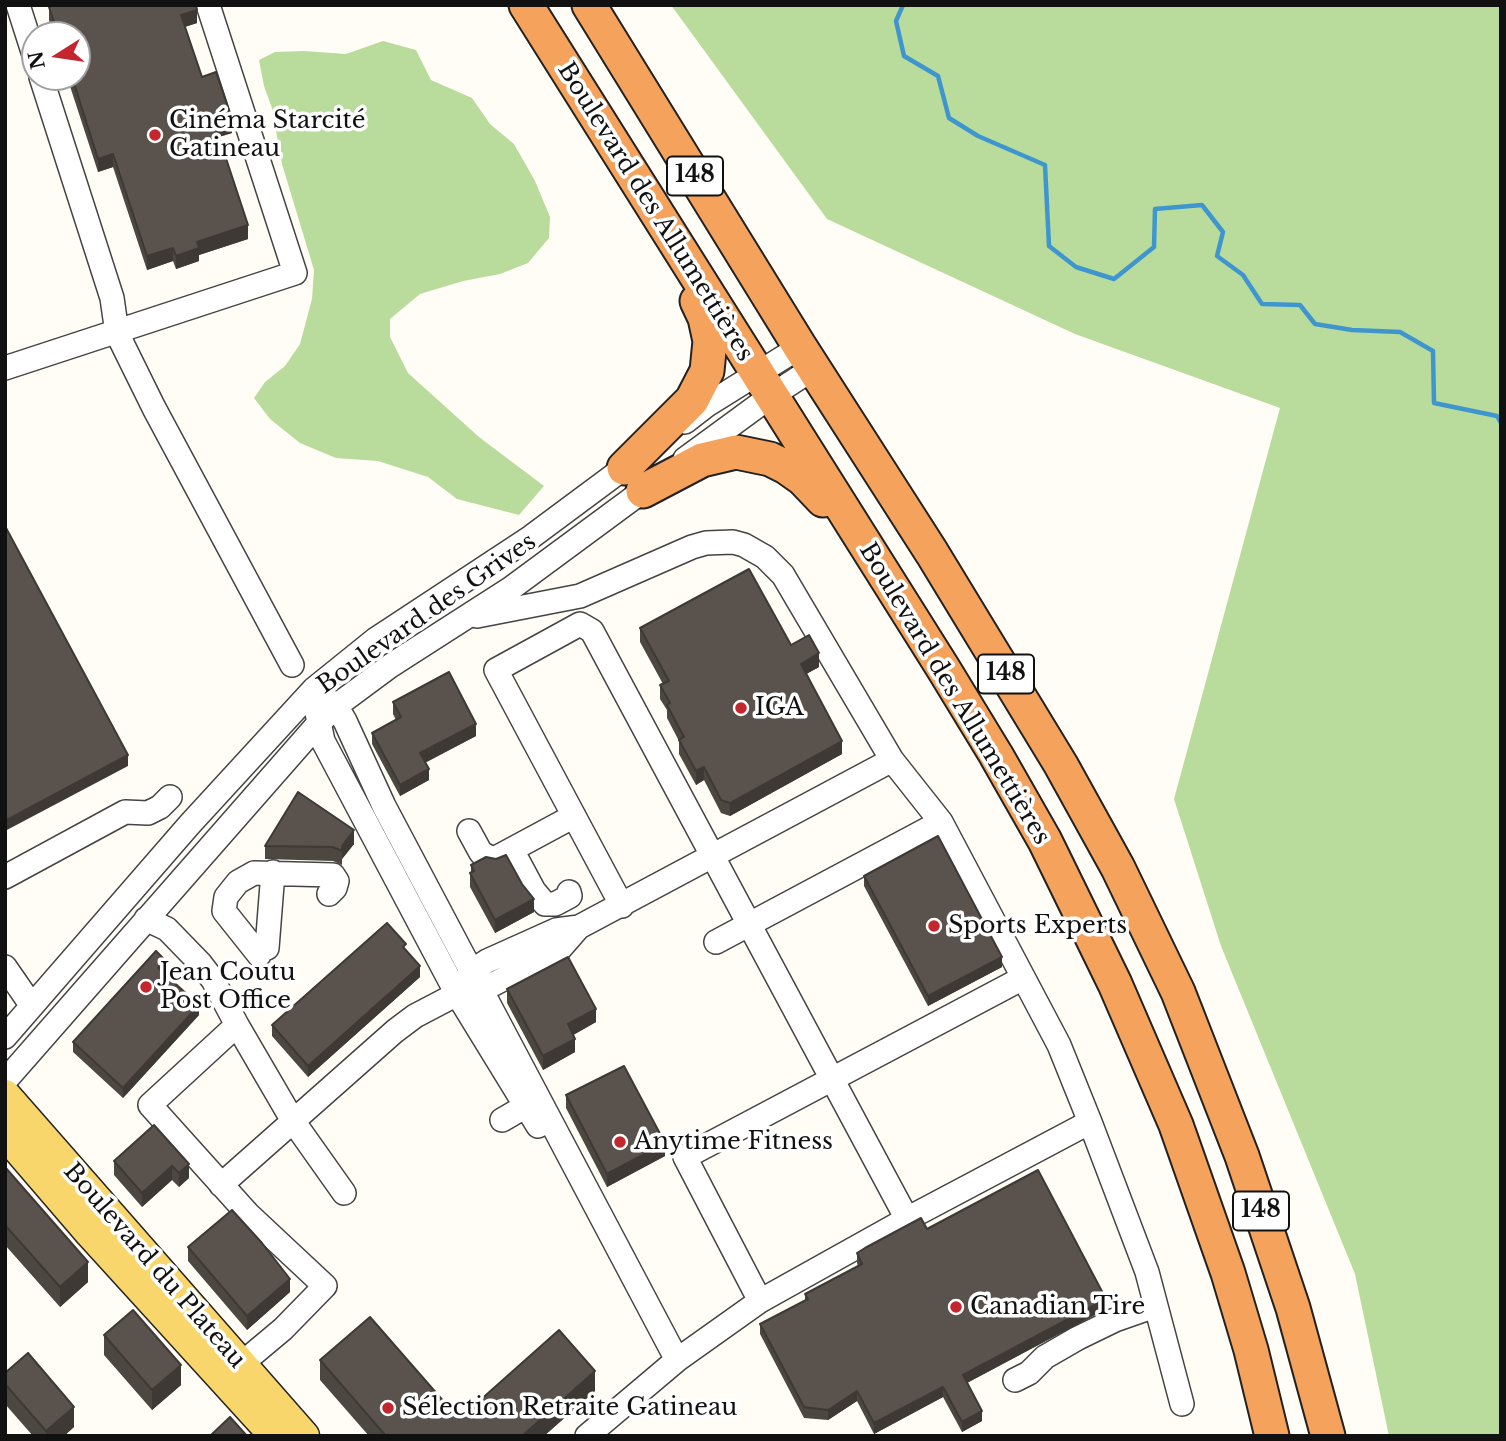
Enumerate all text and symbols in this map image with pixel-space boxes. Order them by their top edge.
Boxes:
north arrow [21,21,91,91]
text: N [24,49,50,71]
street label: Boulevard des Allumettières [551,57,759,367]
place label: Cinéma Starcité Gatineau [169,107,365,163]
marker: Cinéma Starcité Gatineau [147,127,163,143]
road number: 148 [667,156,723,196]
street label: Boulevard des Grives [312,528,542,700]
street label: Boulevard des Allumettières [852,538,1056,850]
road number: 148 [978,654,1034,694]
place label: IGA [755,694,804,722]
marker: IGA [733,700,749,716]
place label: Sports Experts [948,912,1127,940]
marker: Sports Experts [926,918,942,934]
place label: Jean Coutu Post Office [160,959,296,1015]
marker: Jean Coutu Post Office [138,979,154,995]
place label: Anytime Fitness [634,1128,833,1156]
marker: Anytime Fitness [612,1134,628,1150]
street label: Boulevard du Plateau [57,1158,251,1374]
road number: 148 [1233,1192,1289,1230]
place label: Canadian Tire [970,1293,1145,1321]
marker: Canadian Tire [948,1299,964,1315]
place label: Sélection Retraite Gatineau [402,1394,737,1422]
marker: Sélection Retraite Gatineau [380,1400,396,1416]

